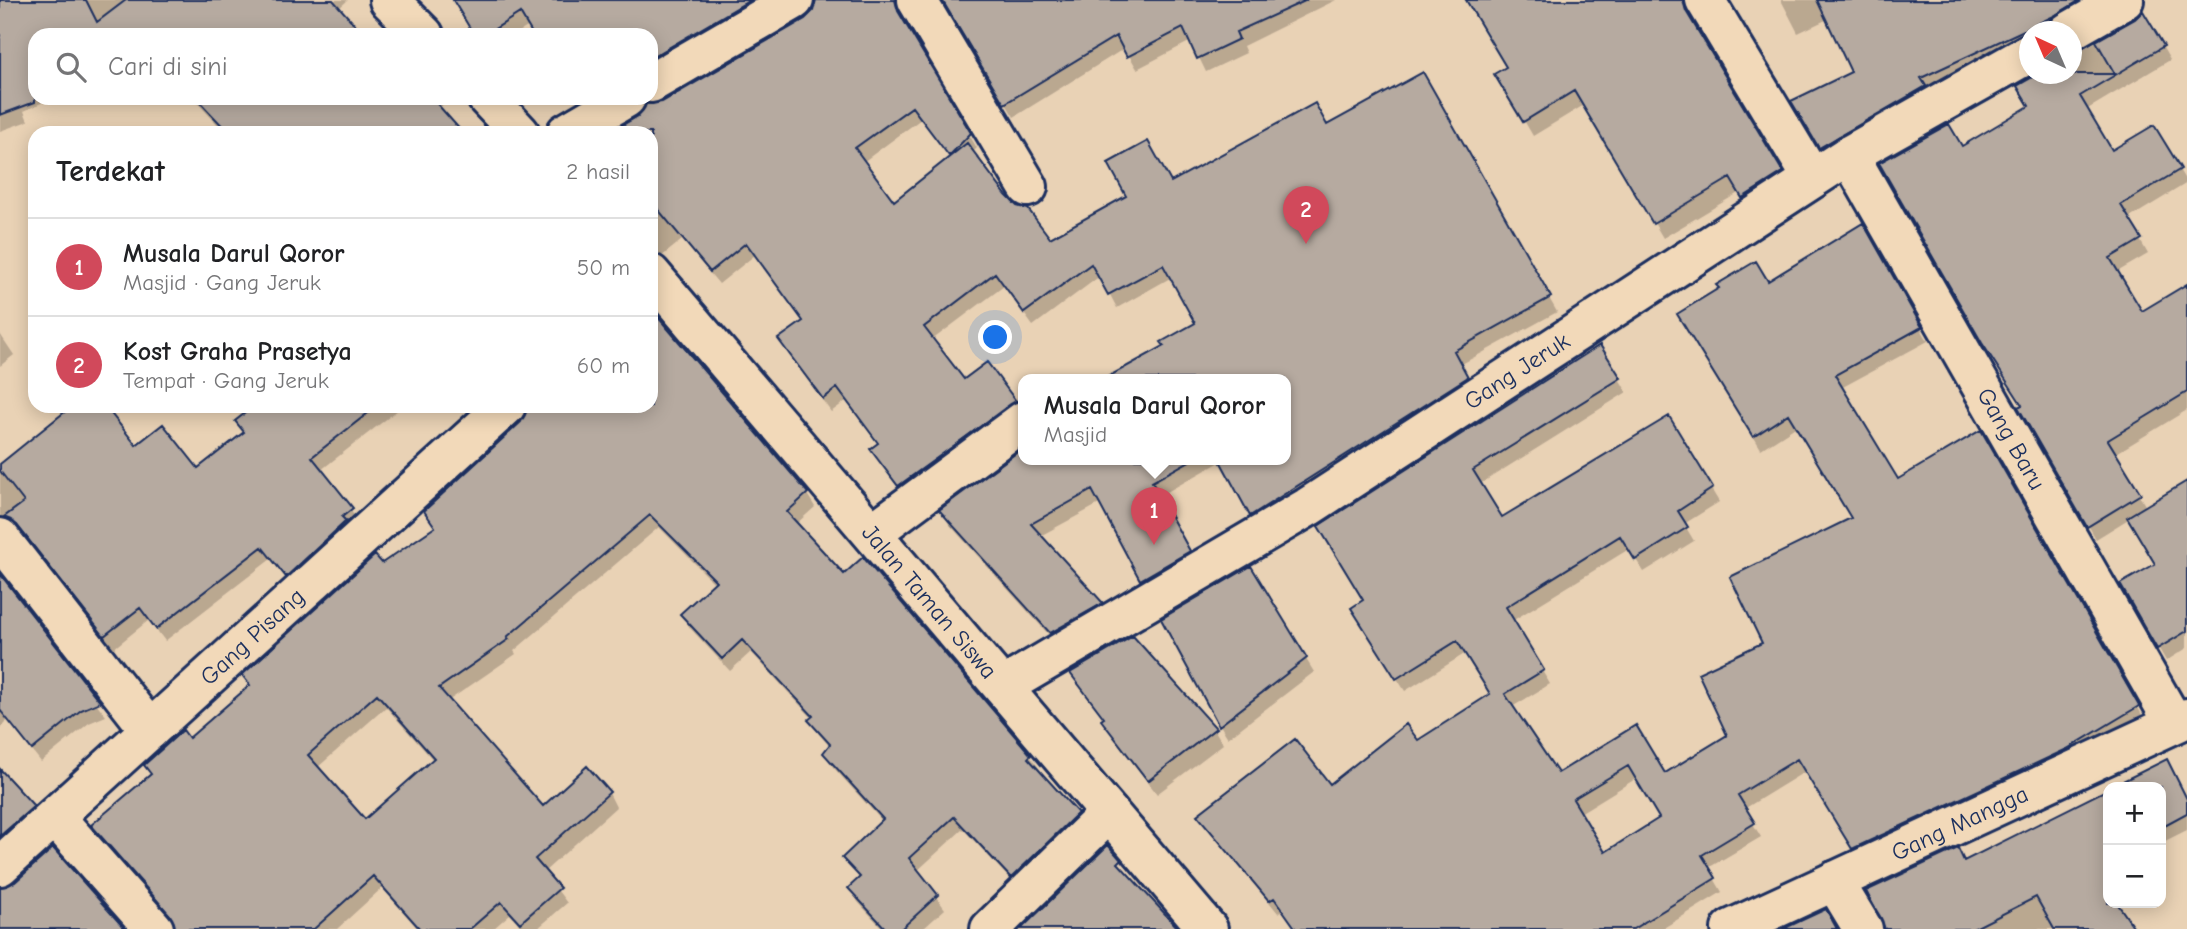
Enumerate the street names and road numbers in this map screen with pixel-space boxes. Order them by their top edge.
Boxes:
street label: Gang Jeruk [1459,326,1575,416]
street label: Gang Baru [1971,383,2052,495]
street label: Jalan Taman Siswa [856,519,1003,684]
street label: Gang Pisang [194,582,310,691]
street label: Gang Mangga [1887,780,2032,867]

